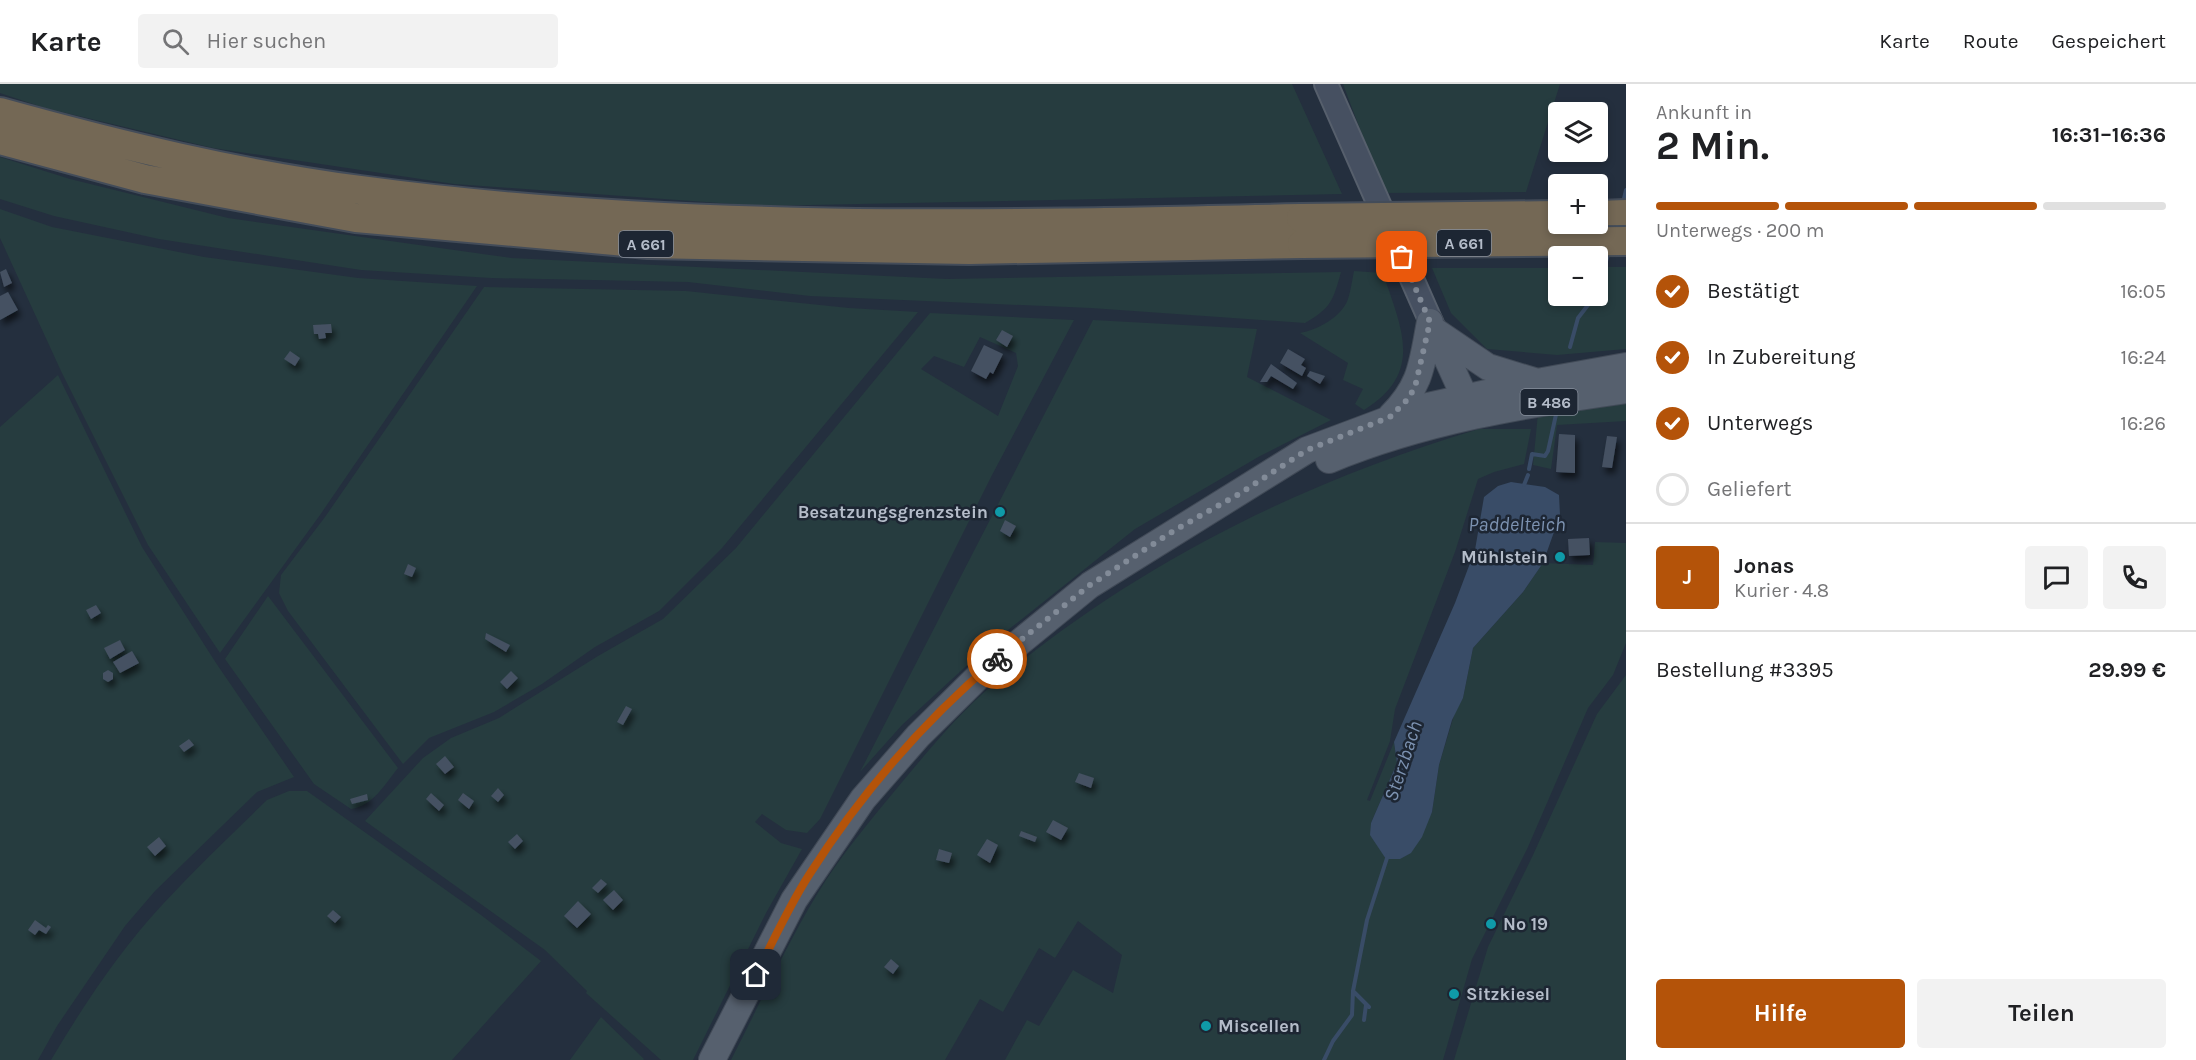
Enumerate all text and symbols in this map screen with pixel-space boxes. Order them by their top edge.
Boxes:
search box [138,14,558,68]
text: Karte [30,25,102,58]
icon: search [159,25,192,58]
text: Hier suchen [207,28,326,54]
text: Karte [1879,29,1930,53]
text: Route [1963,29,2019,53]
text: Gespeichert [2052,29,2166,53]
text: Ankunft in [1656,101,1752,124]
map controls [1548,102,1608,306]
button: layers [1548,102,1608,162]
text: 16:31–16:36 [2052,122,2166,148]
text: 2 Min. [1656,123,1769,169]
button: + [1548,174,1608,234]
text: Unterwegs · 200 m [1656,219,1825,242]
road number: A 661 [1437,230,1491,256]
road number: A 661 [619,231,673,257]
pin [1376,231,1427,282]
icon: bag [1385,240,1418,273]
button: − [1548,246,1608,306]
icon: check [1656,275,1689,308]
text: Bestätigt [1707,278,1799,304]
text: 16:05 [2120,280,2166,303]
icon: check [1656,341,1689,374]
text: In Zubereitung [1707,344,1855,370]
text: 16:24 [2121,346,2166,369]
road number: B 486 [1520,389,1578,415]
icon: check [1656,407,1689,440]
text: Unterwegs [1707,410,1813,436]
text: 16:26 [2120,412,2166,435]
text: Geliefert [1707,476,1792,502]
place label: Besatzungsgrenzstein [798,501,988,523]
marker: Besatzungsgrenzstein [993,505,1007,519]
water label: Paddelteich [1468,513,1566,536]
place label: Mühlstein [1461,546,1548,568]
button: chat [2025,546,2088,609]
button: phone [2103,546,2166,609]
marker: Mühlstein [1553,550,1567,564]
text: Jonas [1734,553,1794,579]
text: J [1683,564,1692,590]
text: Kurier · 4.8 [1734,579,1829,602]
courier [967,629,1027,689]
icon: bike [981,643,1014,676]
text: Bestellung #3395 [1656,657,1834,683]
text: 29.99 € [2088,657,2166,683]
water label: Sterzbach [1379,718,1427,804]
place label: No 19 [1503,913,1548,935]
marker: No 19 [1484,917,1498,931]
pin [730,949,781,1000]
icon: home [739,958,772,991]
button: Hilfe [1656,979,1905,1048]
button: Teilen [1917,979,2166,1048]
place label: Sitzkiesel [1466,983,1550,1005]
marker: Sitzkiesel [1447,987,1461,1001]
place label: Miscellen [1218,1015,1300,1037]
marker: Miscellen [1199,1019,1213,1033]

